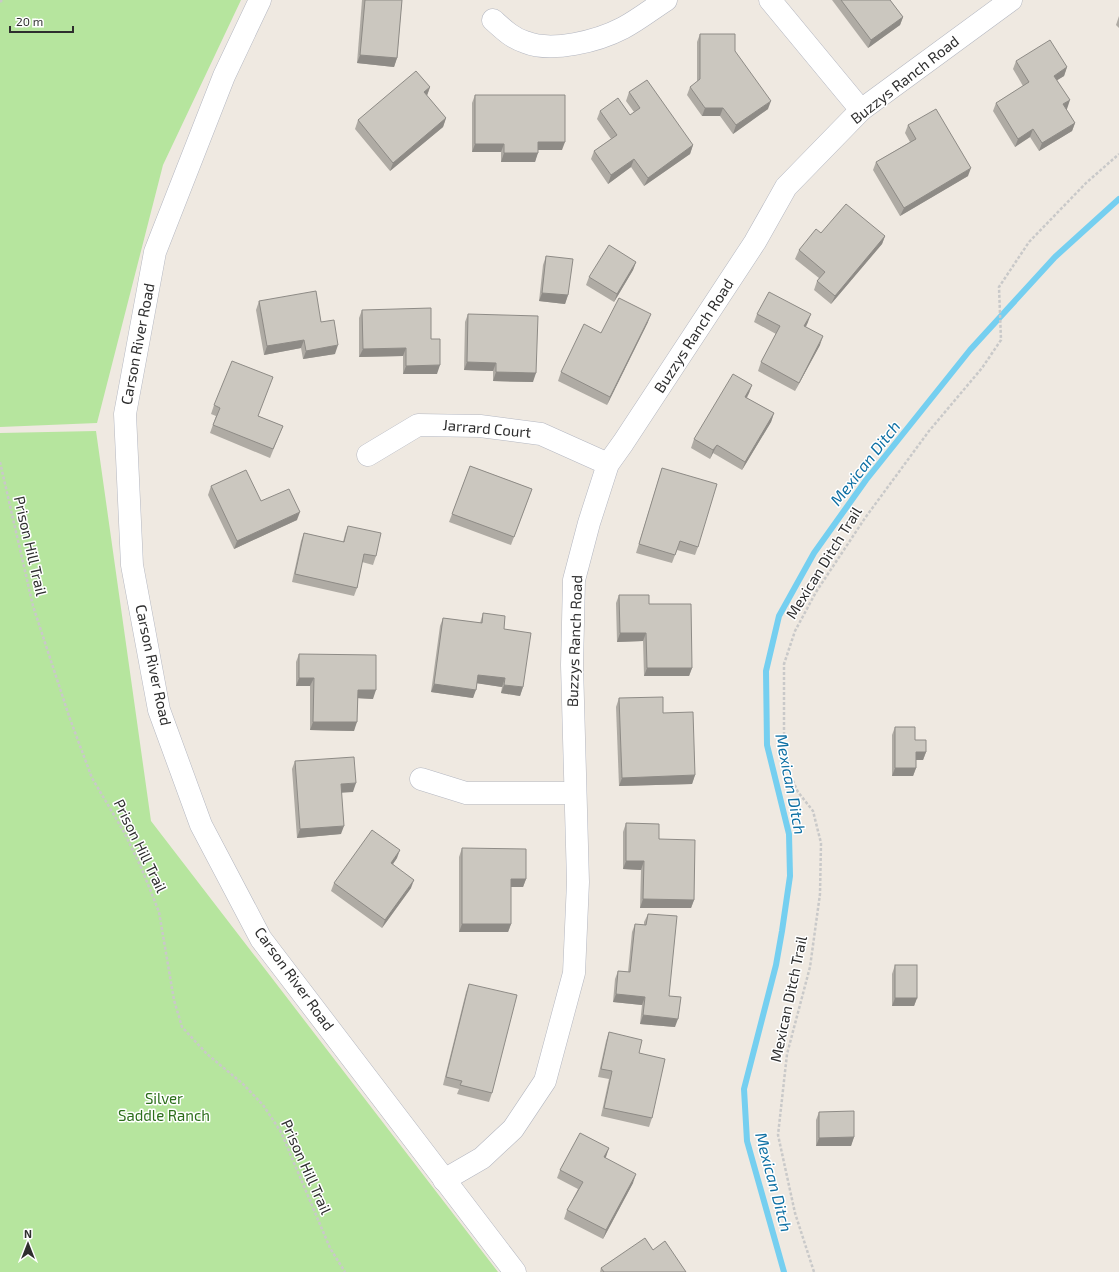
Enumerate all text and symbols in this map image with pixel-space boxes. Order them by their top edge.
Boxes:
scale bar [10,8,73,34]
text: 20 m [16,14,43,28]
street label: Buzzys Ranch Road [847,31,962,127]
street label: Buzzys Ranch Road [650,275,737,396]
street label: Carson River Road [116,281,158,406]
street label: Jarrard Court [442,415,532,441]
water label: Mexican Ditch [826,417,904,509]
street label: Prison Hill Trail [11,494,51,598]
street label: Mexican Ditch Trail [781,503,865,622]
street label: Buzzys Ranch Road [563,575,585,707]
street label: Carson River Road [132,603,176,727]
water label: Mexican Ditch [772,732,811,836]
street label: Prison Hill Trail [110,796,172,896]
street label: Carson River Road [251,923,338,1034]
street label: Mexican Ditch Trail [766,933,810,1064]
park label: Silver Saddle Ranch [118,1089,210,1124]
street label: Prison Hill Trail [278,1116,336,1217]
water label: Mexican Ditch [752,1130,797,1234]
north arrow [8,1224,48,1264]
text: N [24,1227,32,1240]

